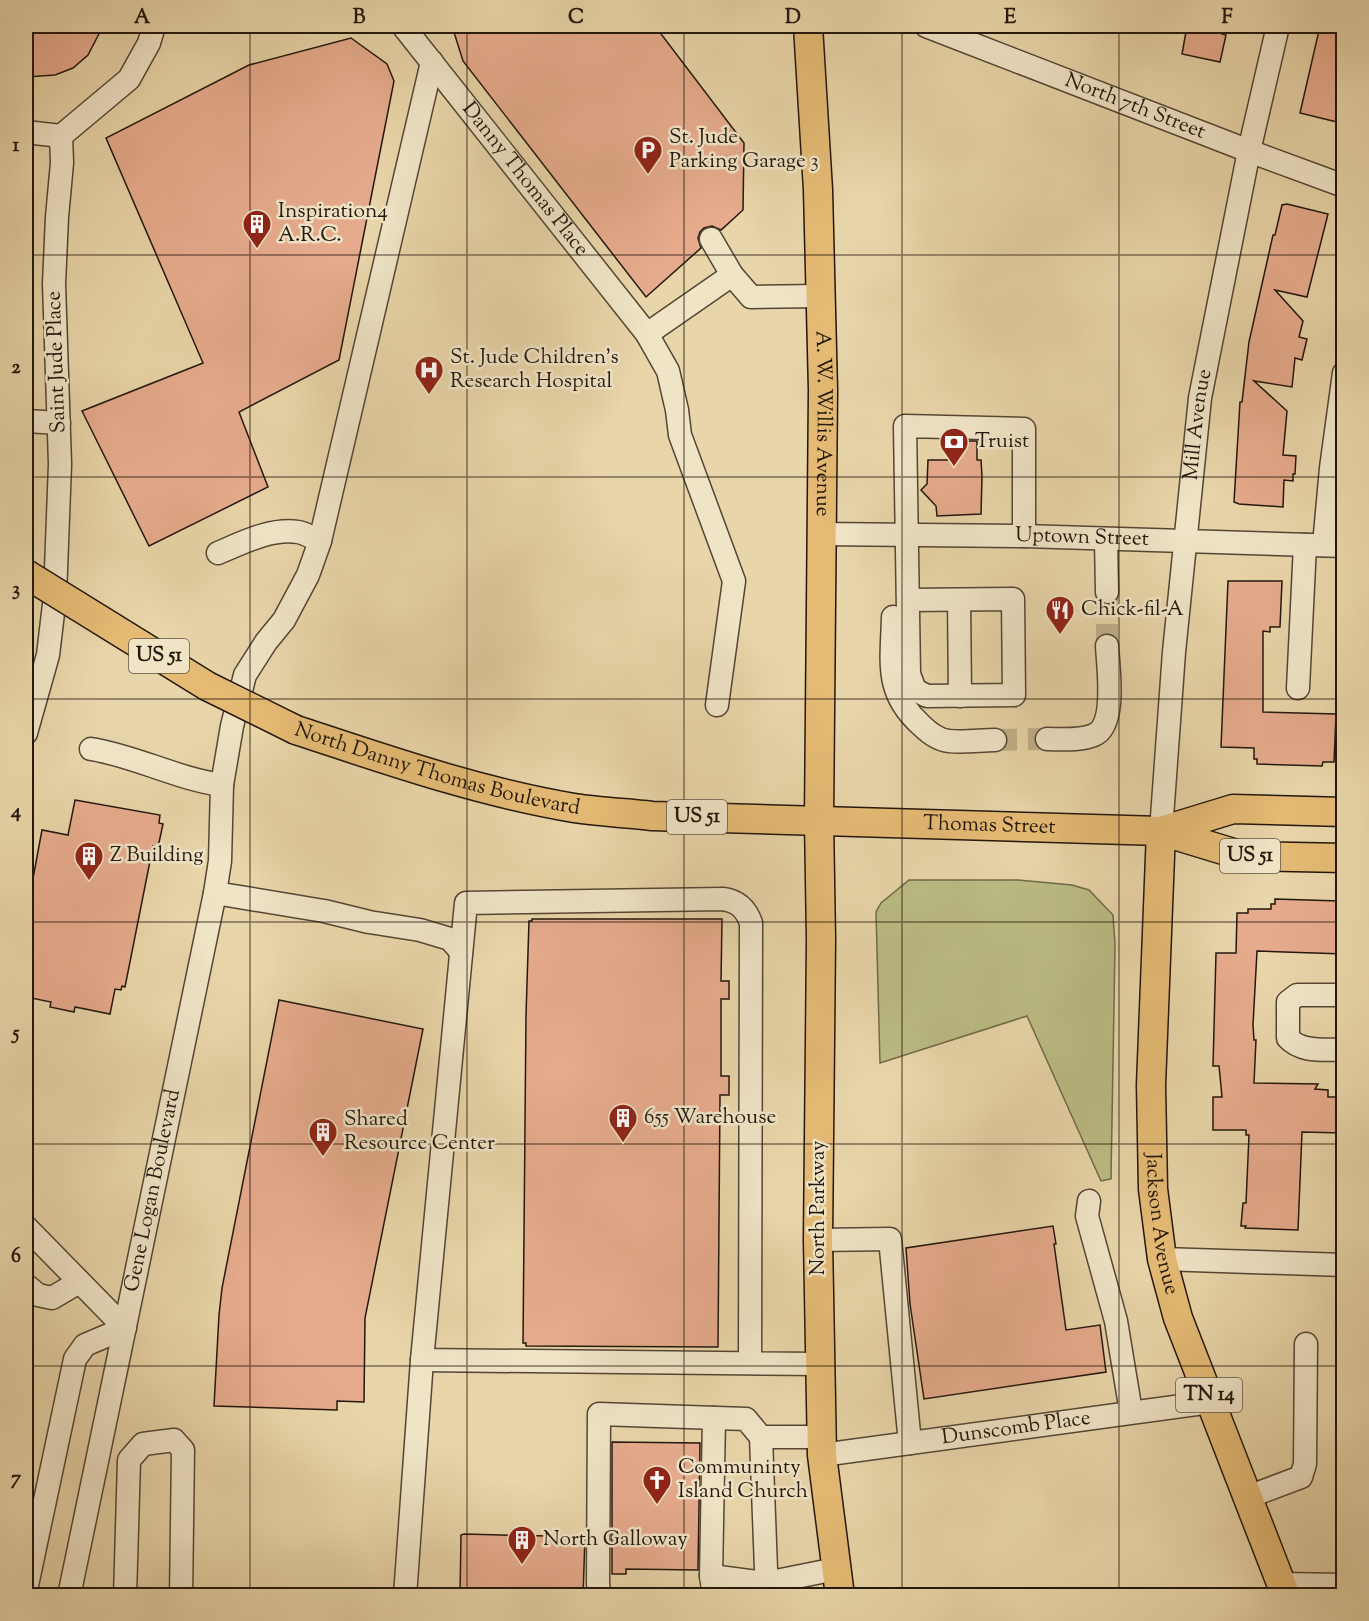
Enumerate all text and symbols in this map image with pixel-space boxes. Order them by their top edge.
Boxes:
text: A [134,4,151,33]
text: B [353,4,366,33]
text: C [568,4,584,33]
text: D [785,4,801,33]
text: E [1004,4,1017,33]
text: F [1221,4,1233,33]
street label: North 7th Street [1060,66,1210,148]
street label: Danny Thomas Place [454,96,595,263]
place label: St. Jude Parking Garage 3 [669,123,819,177]
text: 1 [13,132,20,161]
parking icon: St. Jude Parking Garage 3 [632,134,664,176]
place label: Inspiration4 A.R.C. [278,197,388,251]
building icon: Inspiration4 A.R.C. [241,208,273,250]
street label: Saint Jude Place [40,290,74,434]
street label: A. W. Willis Avenue [807,330,838,517]
place label: St. Jude Children's Research Hospital [450,343,619,397]
text: 2 [11,354,21,383]
hospital icon: St. Jude Children's Research Hospital [413,354,445,396]
street label: Mill Avenue [1177,367,1220,482]
bank icon: Truist [938,426,970,468]
place label: Truist [975,427,1029,457]
street label: Uptown Street [1015,521,1149,555]
text: 3 [12,576,20,605]
restaurant icon: Chick-fil-A [1044,594,1076,636]
place label: Chick-fil-A [1081,595,1184,625]
road number: US 51 [129,639,189,673]
street label: North Danny Thomas Boulevard [290,715,582,824]
text: 4 [10,798,21,827]
road number: US 51 [667,800,727,834]
street label: Thomas Street [923,809,1056,843]
road number: US 51 [1220,839,1280,873]
building icon: Z Building [73,840,105,882]
place label: Z Building [110,841,204,871]
text: 5 [11,1020,20,1049]
street label: Gene Logan Boulevard [117,1086,189,1295]
building icon: 655 Warehouse [607,1102,639,1144]
place label: 655 Warehouse [644,1103,776,1133]
place label: Shared Resource Center [344,1105,495,1159]
building icon: Shared Resource Center [307,1116,339,1158]
street label: North Parkway [804,1140,834,1276]
street label: Jackson Avenue [1137,1152,1186,1298]
text: 6 [11,1243,21,1272]
road number: TN 14 [1176,1378,1242,1412]
street label: Dunscomb Place [940,1404,1093,1454]
place label: Communinty Island Church [678,1453,808,1507]
church icon: Communinty Island Church [641,1464,673,1506]
text: 7 [11,1465,22,1494]
building icon: North Galloway [506,1524,538,1566]
place label: North Galloway [543,1525,688,1555]

